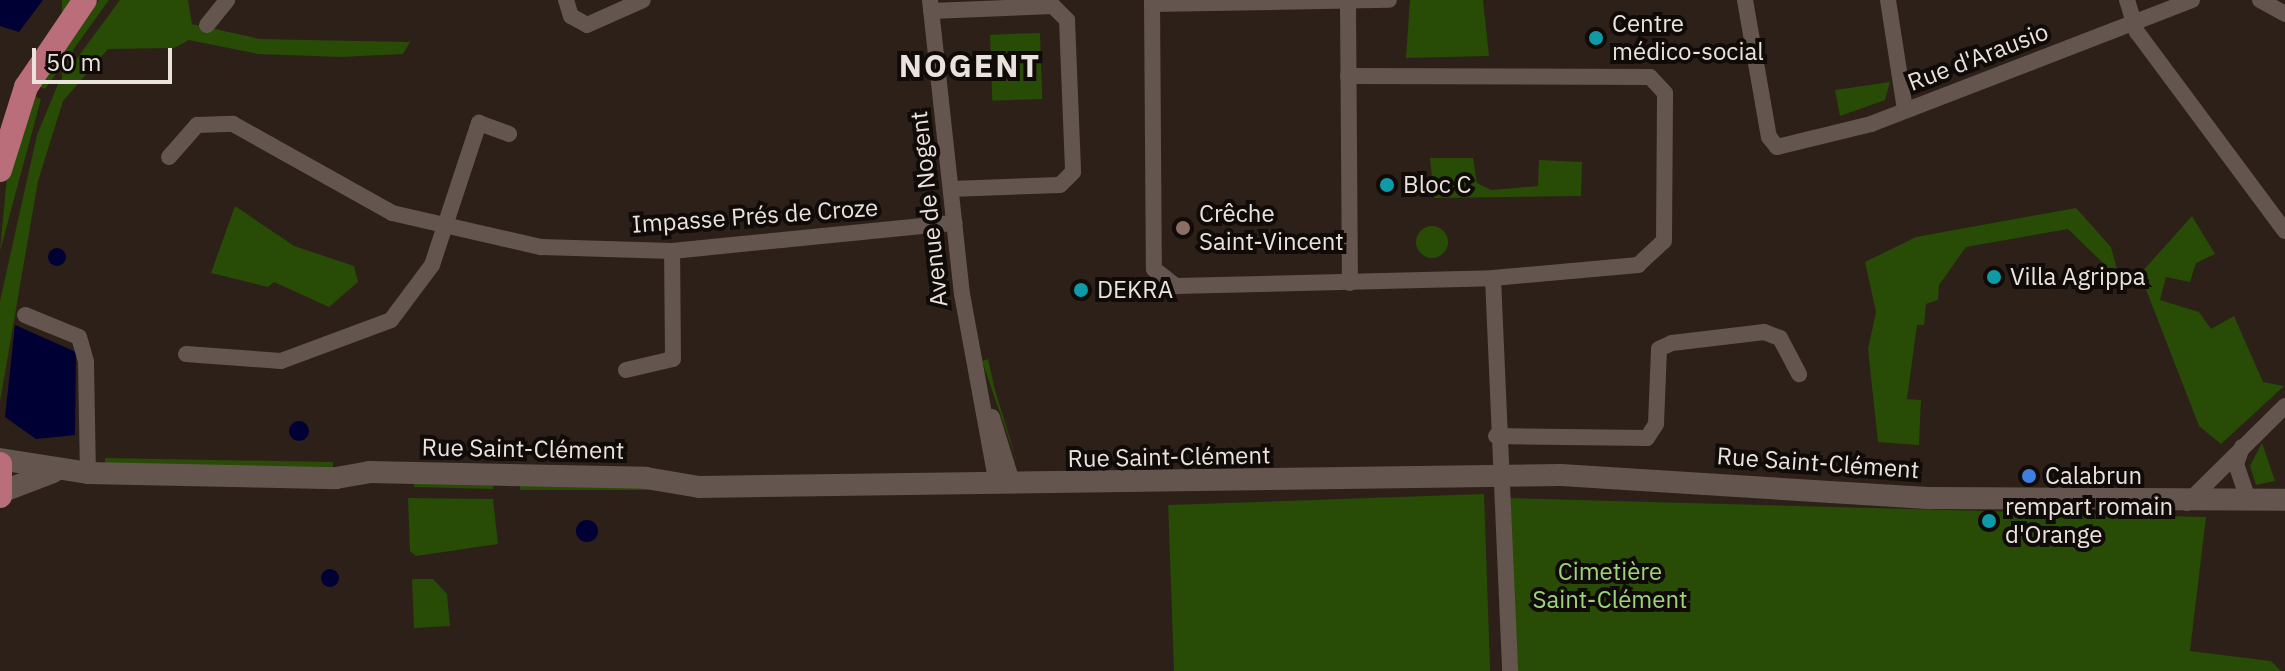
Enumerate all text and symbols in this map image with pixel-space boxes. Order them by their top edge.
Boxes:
place label: Centre médico-social [1612,10,1764,66]
street label: Rue d'Arausio [1904,17,2052,97]
marker: Centre médico-social [1587,29,1605,47]
scale bar [36,32,176,82]
text: 50 m [46,46,101,78]
district label: NOGENT [899,46,1041,84]
street label: Avenue de Nogent [904,110,954,308]
place label: Bloc C [1403,171,1471,199]
marker: Bloc C [1378,176,1396,194]
street label: Impasse Prés de Croze [631,193,879,239]
place label: Crêche Saint-Vincent [1199,200,1344,256]
marker: Crêche Saint-Vincent [1174,219,1192,237]
place label: Villa Agrippa [2010,263,2146,291]
marker: Villa Agrippa [1985,268,2003,286]
place label: DEKRA [1097,276,1173,304]
marker: DEKRA [1072,281,1090,299]
street label: Rue Saint-Clément [421,433,625,465]
street label: Rue Saint-Clément [1067,441,1271,473]
street label: Rue Saint-Clément [1716,442,1920,484]
place label: Calabrun [2045,462,2142,490]
marker: Calabrun [2020,467,2038,485]
place label: rempart romain d'Orange [2005,493,2173,549]
marker: rempart romain d'Orange [1980,512,1998,530]
park label: Cimetière Saint-Clément [1532,558,1688,614]

